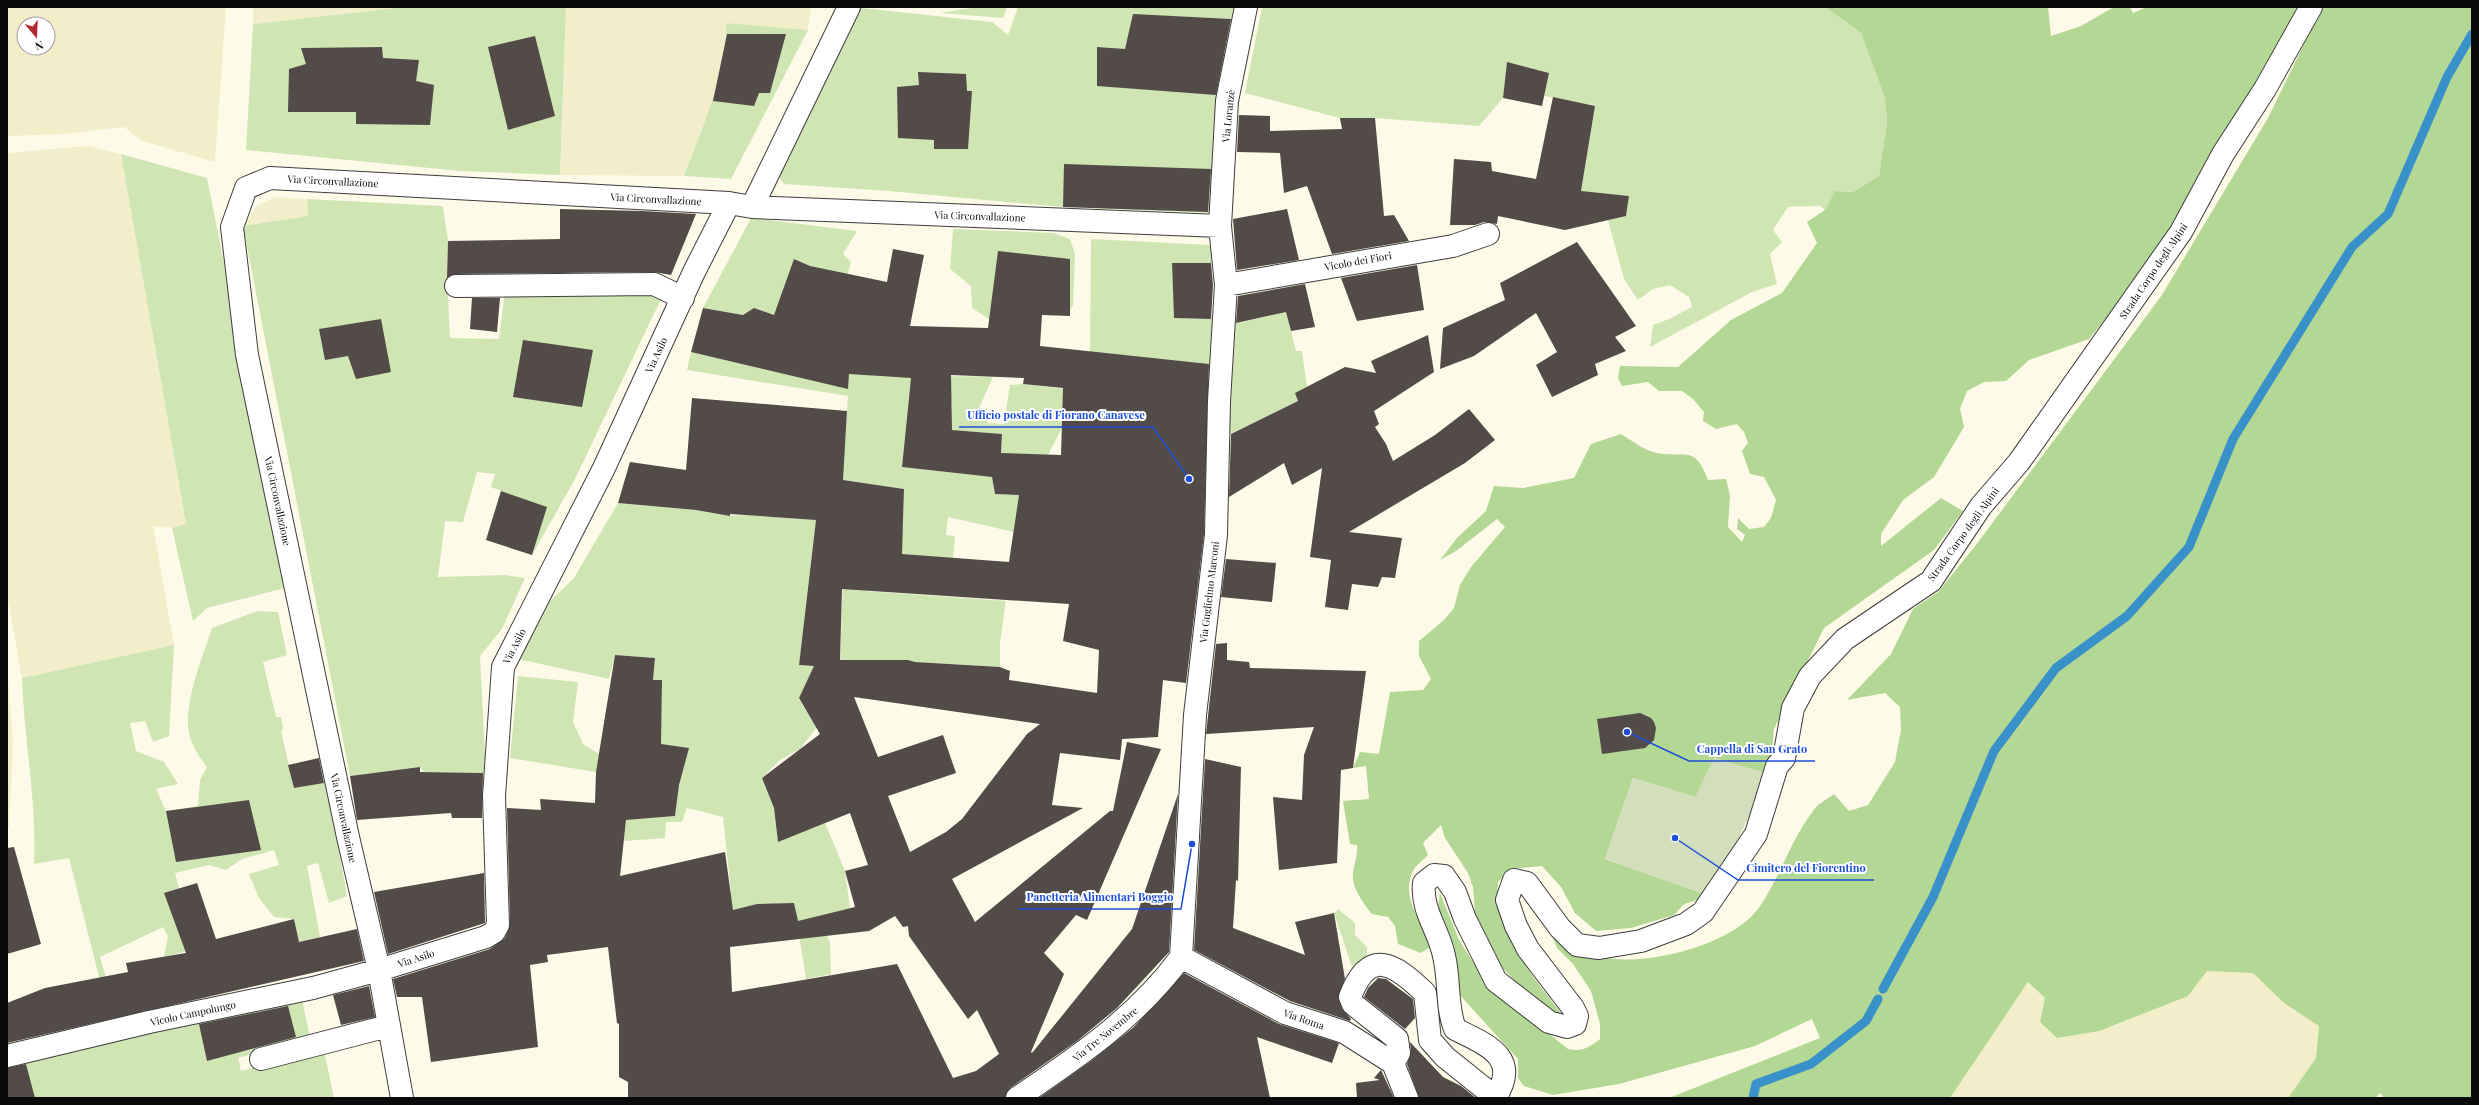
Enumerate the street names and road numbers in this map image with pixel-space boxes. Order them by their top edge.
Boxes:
street label: Via Loranzè [1218,89,1238,144]
street label: Via Circonvallazione [286,172,379,190]
street label: Via Circonvallazione [609,190,702,208]
street label: Via Circonvallazione [933,207,1026,225]
street label: Strada Corpo degli Alpini [2116,220,2190,322]
street label: Vicolo dei Fiori [1322,248,1393,274]
street label: Via Asilo [641,334,671,376]
street label: Via Circonvallazione [261,454,294,547]
street label: Strada Corpo degli Alpini [1924,484,2002,584]
street label: Via Guglielmo Marconi [1196,540,1222,645]
street label: Via Asilo [499,625,529,667]
street label: Via Circonvallazione [327,771,360,864]
street label: Via Asilo [395,945,437,971]
street label: Vicolo Campolungo [148,997,238,1029]
street label: Via Tre Novembre [1069,1003,1141,1065]
street label: Via Roma [1281,1005,1326,1032]

